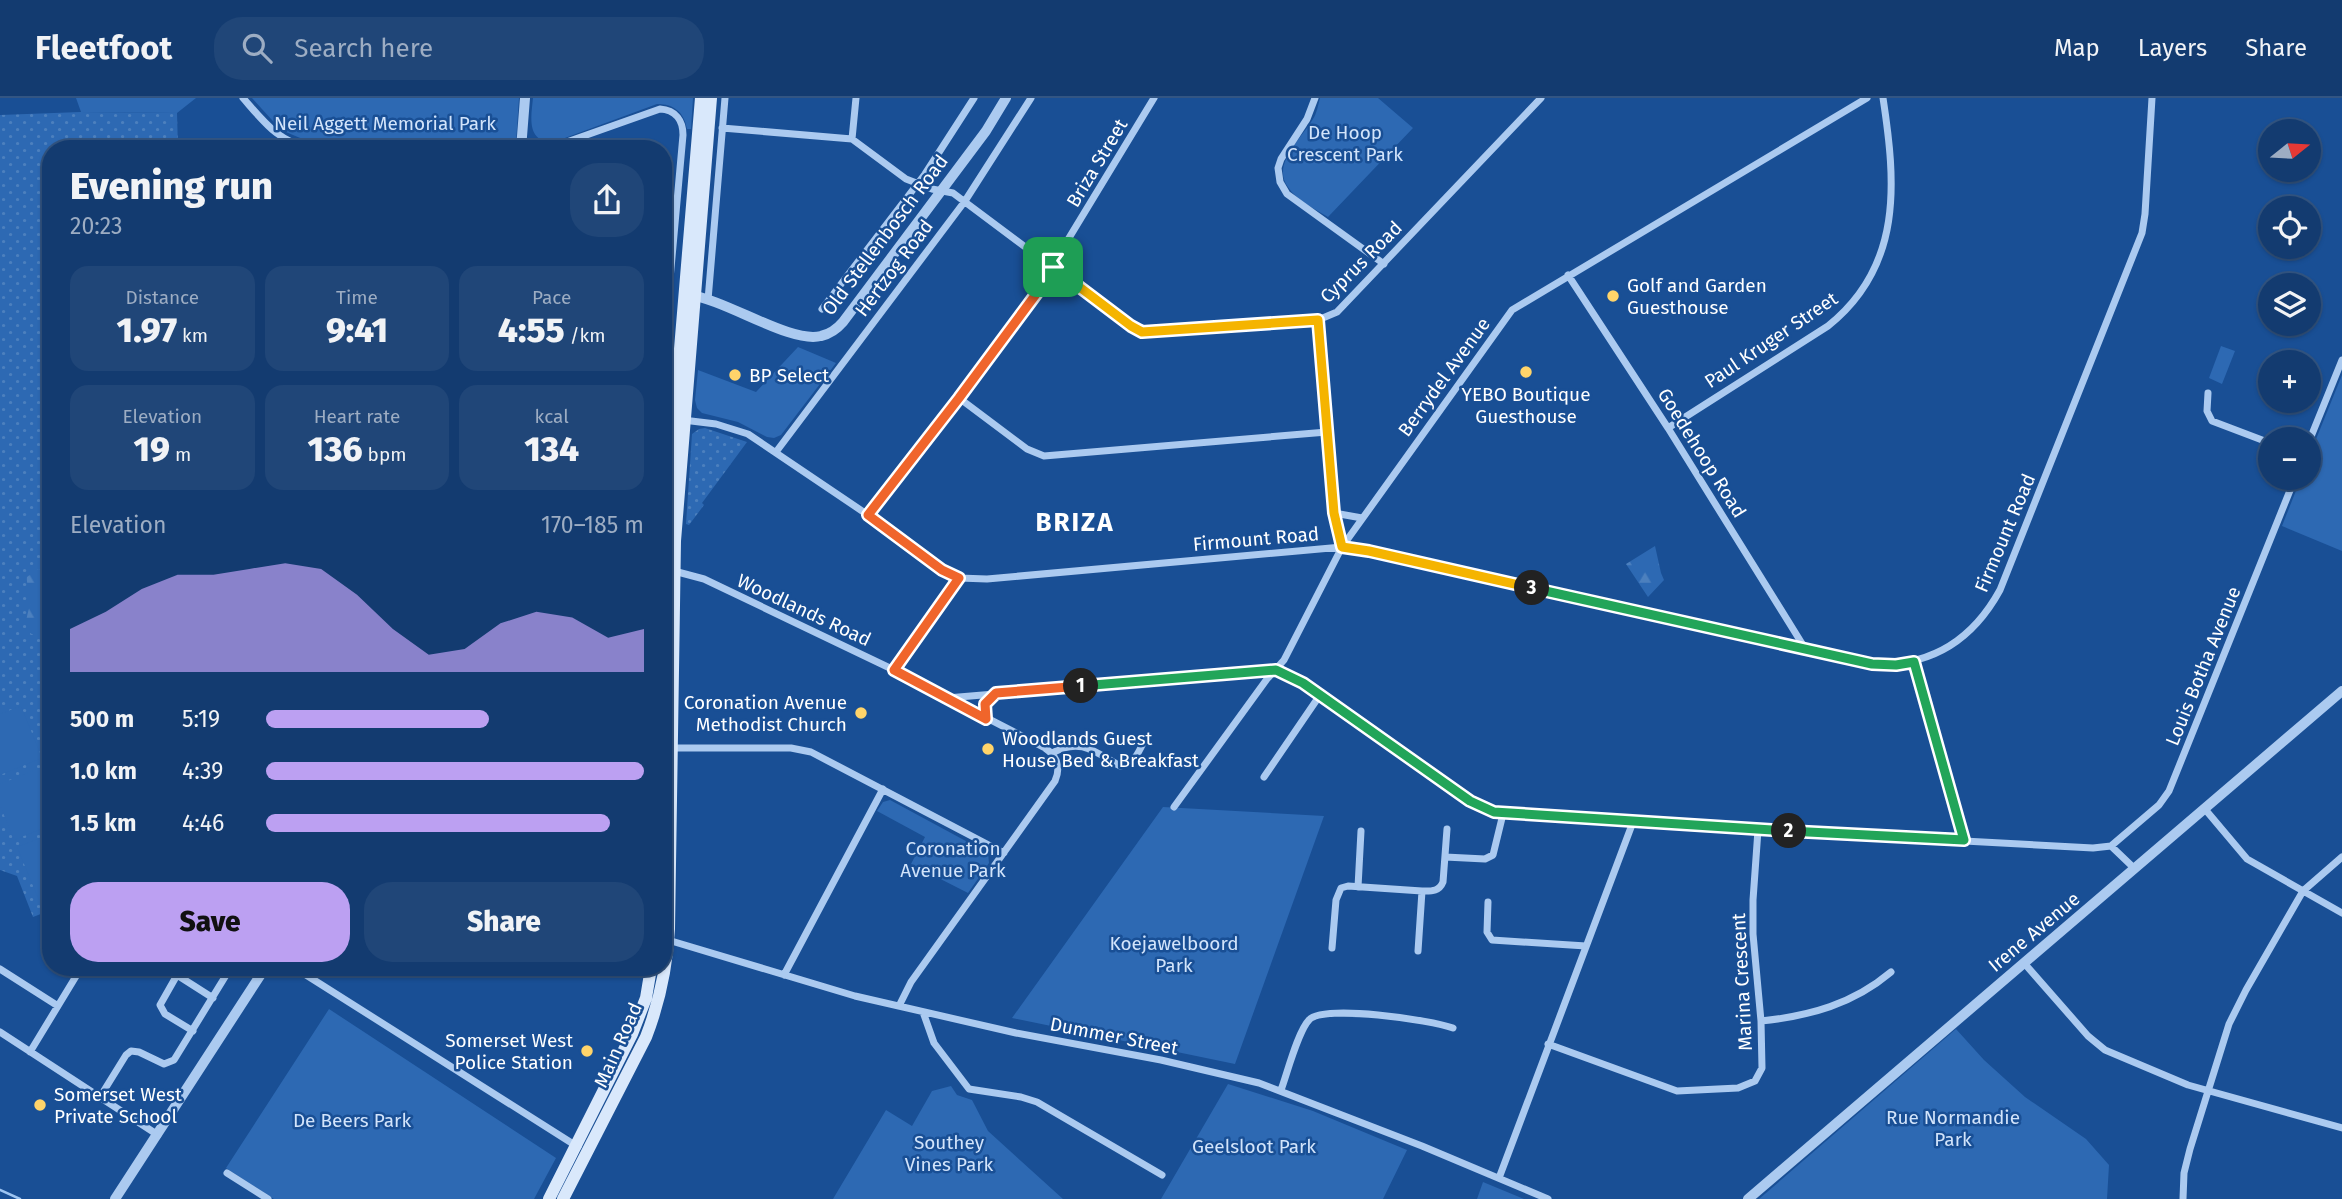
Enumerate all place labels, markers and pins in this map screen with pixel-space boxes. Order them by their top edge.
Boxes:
pin [1023,237,1083,297]
place label: Golf and Garden Guesthouse [1627,274,1767,319]
marker: Golf and Garden Guesthouse [1605,288,1621,304]
place label: BP Select [749,364,829,387]
marker: YEBO Boutique Guesthouse [1518,364,1534,380]
marker: BP Select [727,367,743,383]
place label: YEBO Boutique Guesthouse [1461,383,1591,428]
pin: 3 [1514,570,1550,606]
pin: 1 [1064,668,1098,704]
place label: Coronation Avenue Methodist Church [684,691,847,736]
marker: Coronation Avenue Methodist Church [853,705,869,721]
place label: Woodlands Guest House Bed & Breakfast [1002,727,1199,772]
marker: Woodlands Guest House Bed & Breakfast [980,741,996,757]
pin: 2 [1772,814,1806,848]
place label: Somerset West Police Station [445,1029,573,1074]
marker: Somerset West Police Station [579,1043,595,1059]
place label: Somerset West Private School [54,1083,182,1128]
marker: Somerset West Private School [32,1097,48,1113]

